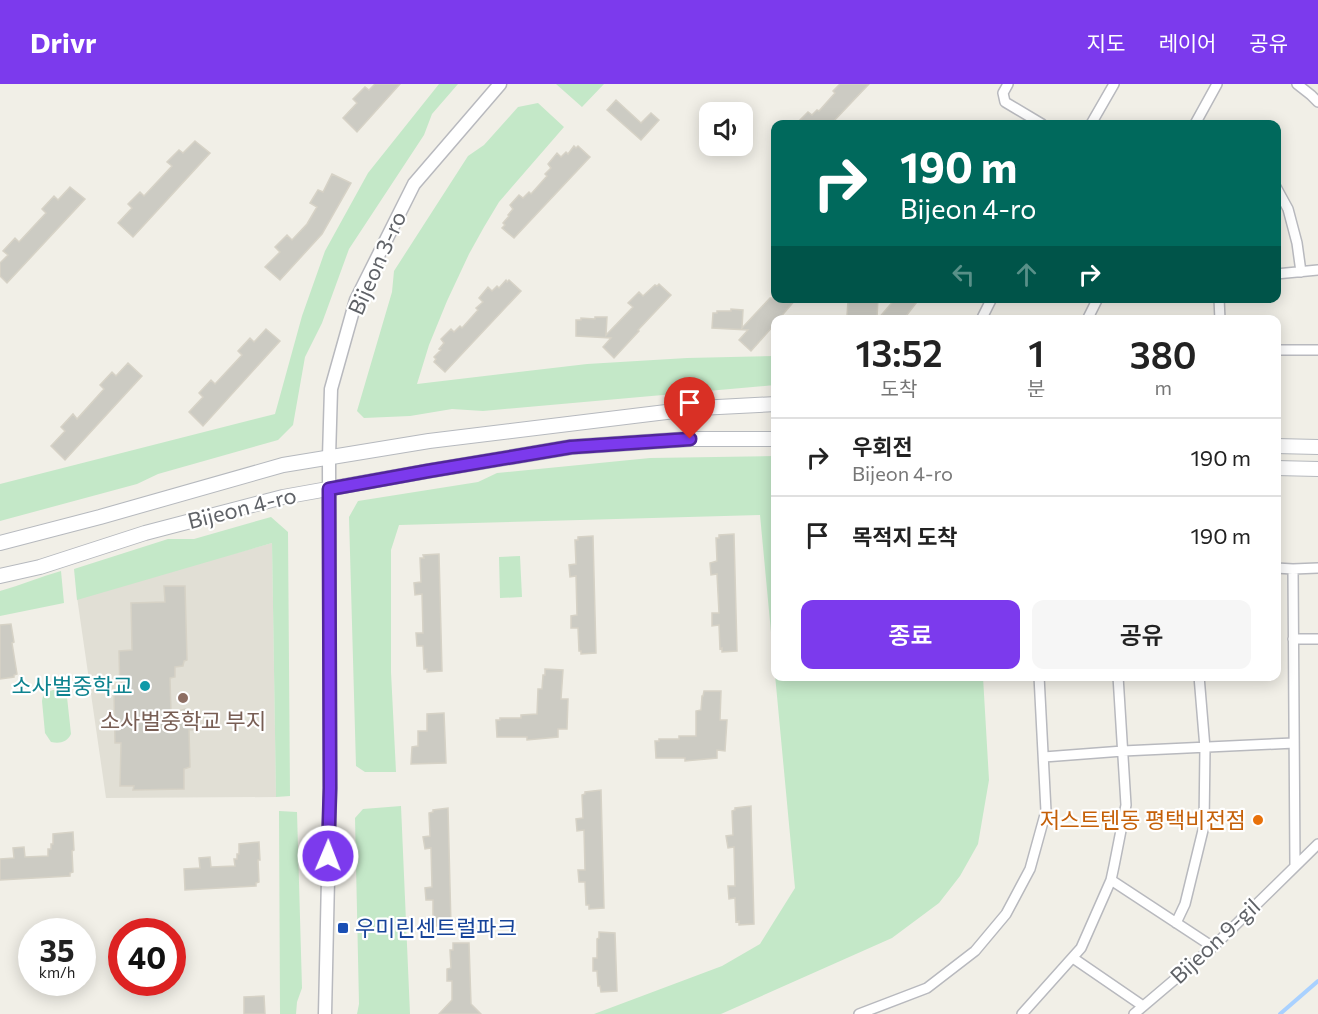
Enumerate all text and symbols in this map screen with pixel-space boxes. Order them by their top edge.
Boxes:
text: Drivr [30,25,97,59]
text: 지도 [1087,30,1125,55]
text: 레이어 [1158,30,1216,55]
text: 공유 [1249,30,1288,55]
map controls [699,102,753,156]
button: sound [699,102,753,156]
text: 190 m [900,140,1018,192]
icon: right [801,144,879,222]
text: Bijeon 4-ro [900,192,1036,225]
street label: Bijeon 3-ro [342,207,411,319]
icon: left [947,258,980,291]
icon: ahead [1010,258,1043,291]
icon: right [1073,258,1106,291]
text: 13:52 [855,330,943,374]
text: 1 [1028,330,1044,374]
text: 380 [1130,332,1197,376]
text: m [1154,375,1172,399]
text: 도착 [881,376,917,400]
text: 분 [1027,376,1045,400]
pin [664,377,715,439]
icon: arrive [673,386,706,419]
text: 우회전 [852,433,913,460]
icon: right [801,441,834,474]
text: 190 m [1190,444,1251,471]
text: Bijeon 4-ro [852,461,953,485]
street label: Bijeon 4-ro [185,481,299,534]
icon: arrive [801,519,834,552]
text: 190 m [1190,522,1251,549]
text: 목적지 도착 [852,523,957,550]
button: 종료 [801,600,1020,669]
button: 공유 [1032,600,1251,669]
place label: 소사벌중학교 [12,672,133,699]
marker: 소사벌중학교 [138,679,152,693]
marker: 소사벌중학교 부지 [176,691,190,705]
place label: 소사벌중학교 부지 [100,707,266,734]
place label: 저스트텐동 평택비전점 [1039,806,1246,833]
marker: 저스트텐동 평택비전점 [1251,813,1265,827]
position arrow [296,824,360,888]
street label: Bijeon 9-gil [1164,892,1265,989]
place label: 우미린센트럴파크 [355,914,517,941]
speed limit sign: 40 [108,918,186,996]
marker: 우미린센트럴파크 [336,921,350,935]
text: 35 [40,931,74,968]
text: km/h [39,963,75,981]

